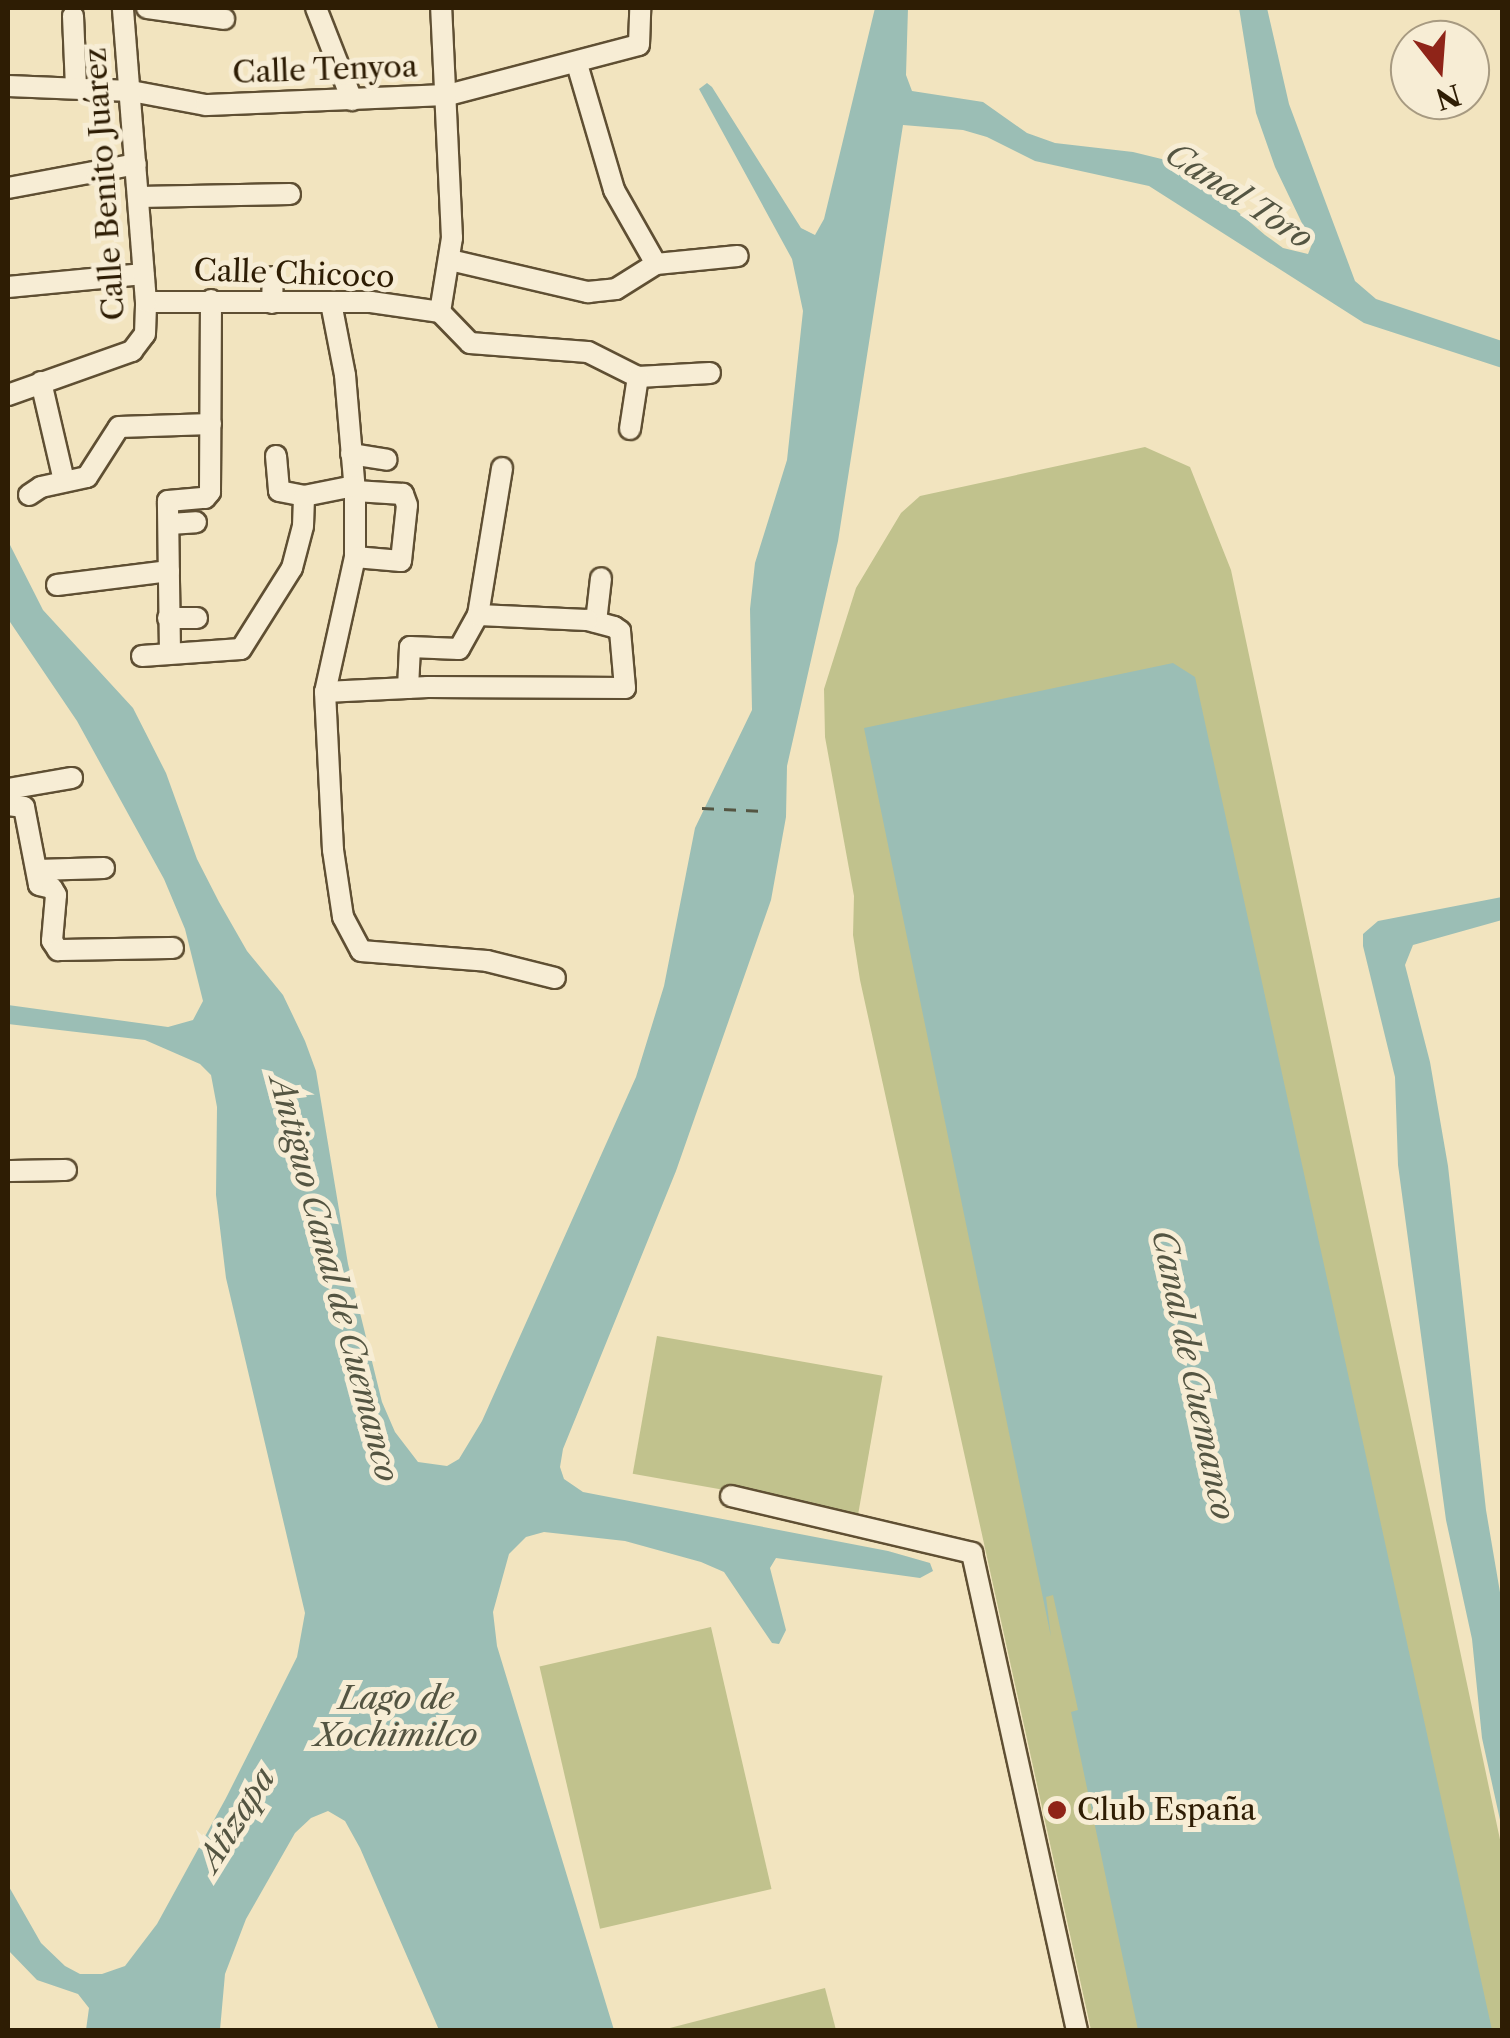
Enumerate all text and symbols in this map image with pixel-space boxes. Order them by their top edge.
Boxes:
north arrow [1390,20,1490,120]
street label: Calle Benito Juárez [78,46,132,322]
street label: Calle Tenyoa [231,49,419,91]
text: N [1432,77,1465,117]
water label: Canal Toro [1158,134,1320,258]
street label: Calle Chicoco [193,253,395,295]
water label: Antiguo Canal de Cuemanco [261,1072,407,1486]
water label: Canal de Cuemanco [1144,1227,1242,1523]
water label: Lago de Xochimilco [315,1680,477,1755]
water label: Atizapa [191,1761,283,1877]
place label: Club España [1077,1792,1256,1828]
marker: Club España [1046,1799,1068,1821]

